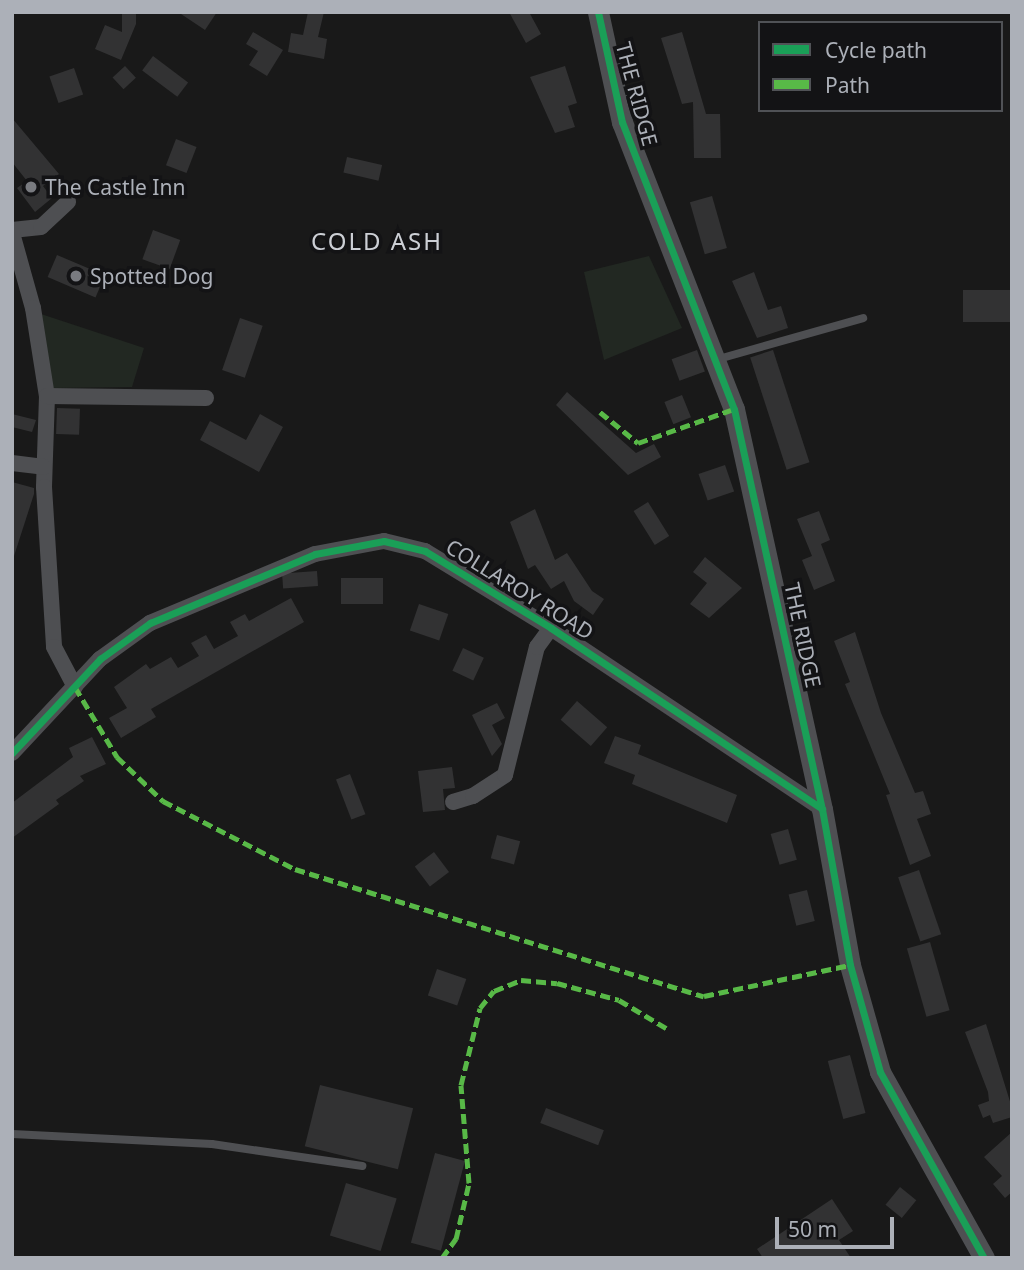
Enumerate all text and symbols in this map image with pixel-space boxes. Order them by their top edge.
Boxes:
legend [758,21,1003,112]
text: Cycle path [825,36,927,64]
street label: THE RIDGE [611,39,663,149]
text: Path [825,71,870,99]
place label: The Castle Inn [45,174,185,200]
marker: The Castle Inn [23,179,39,195]
district label: COLD ASH [312,227,442,255]
place label: Spotted Dog [90,263,213,289]
marker: Spotted Dog [68,268,84,284]
street label: COLLAROY ROAD [442,534,598,644]
street label: THE RIDGE [780,580,826,690]
scale bar [779,1204,898,1248]
text: 50 m [788,1215,837,1243]

